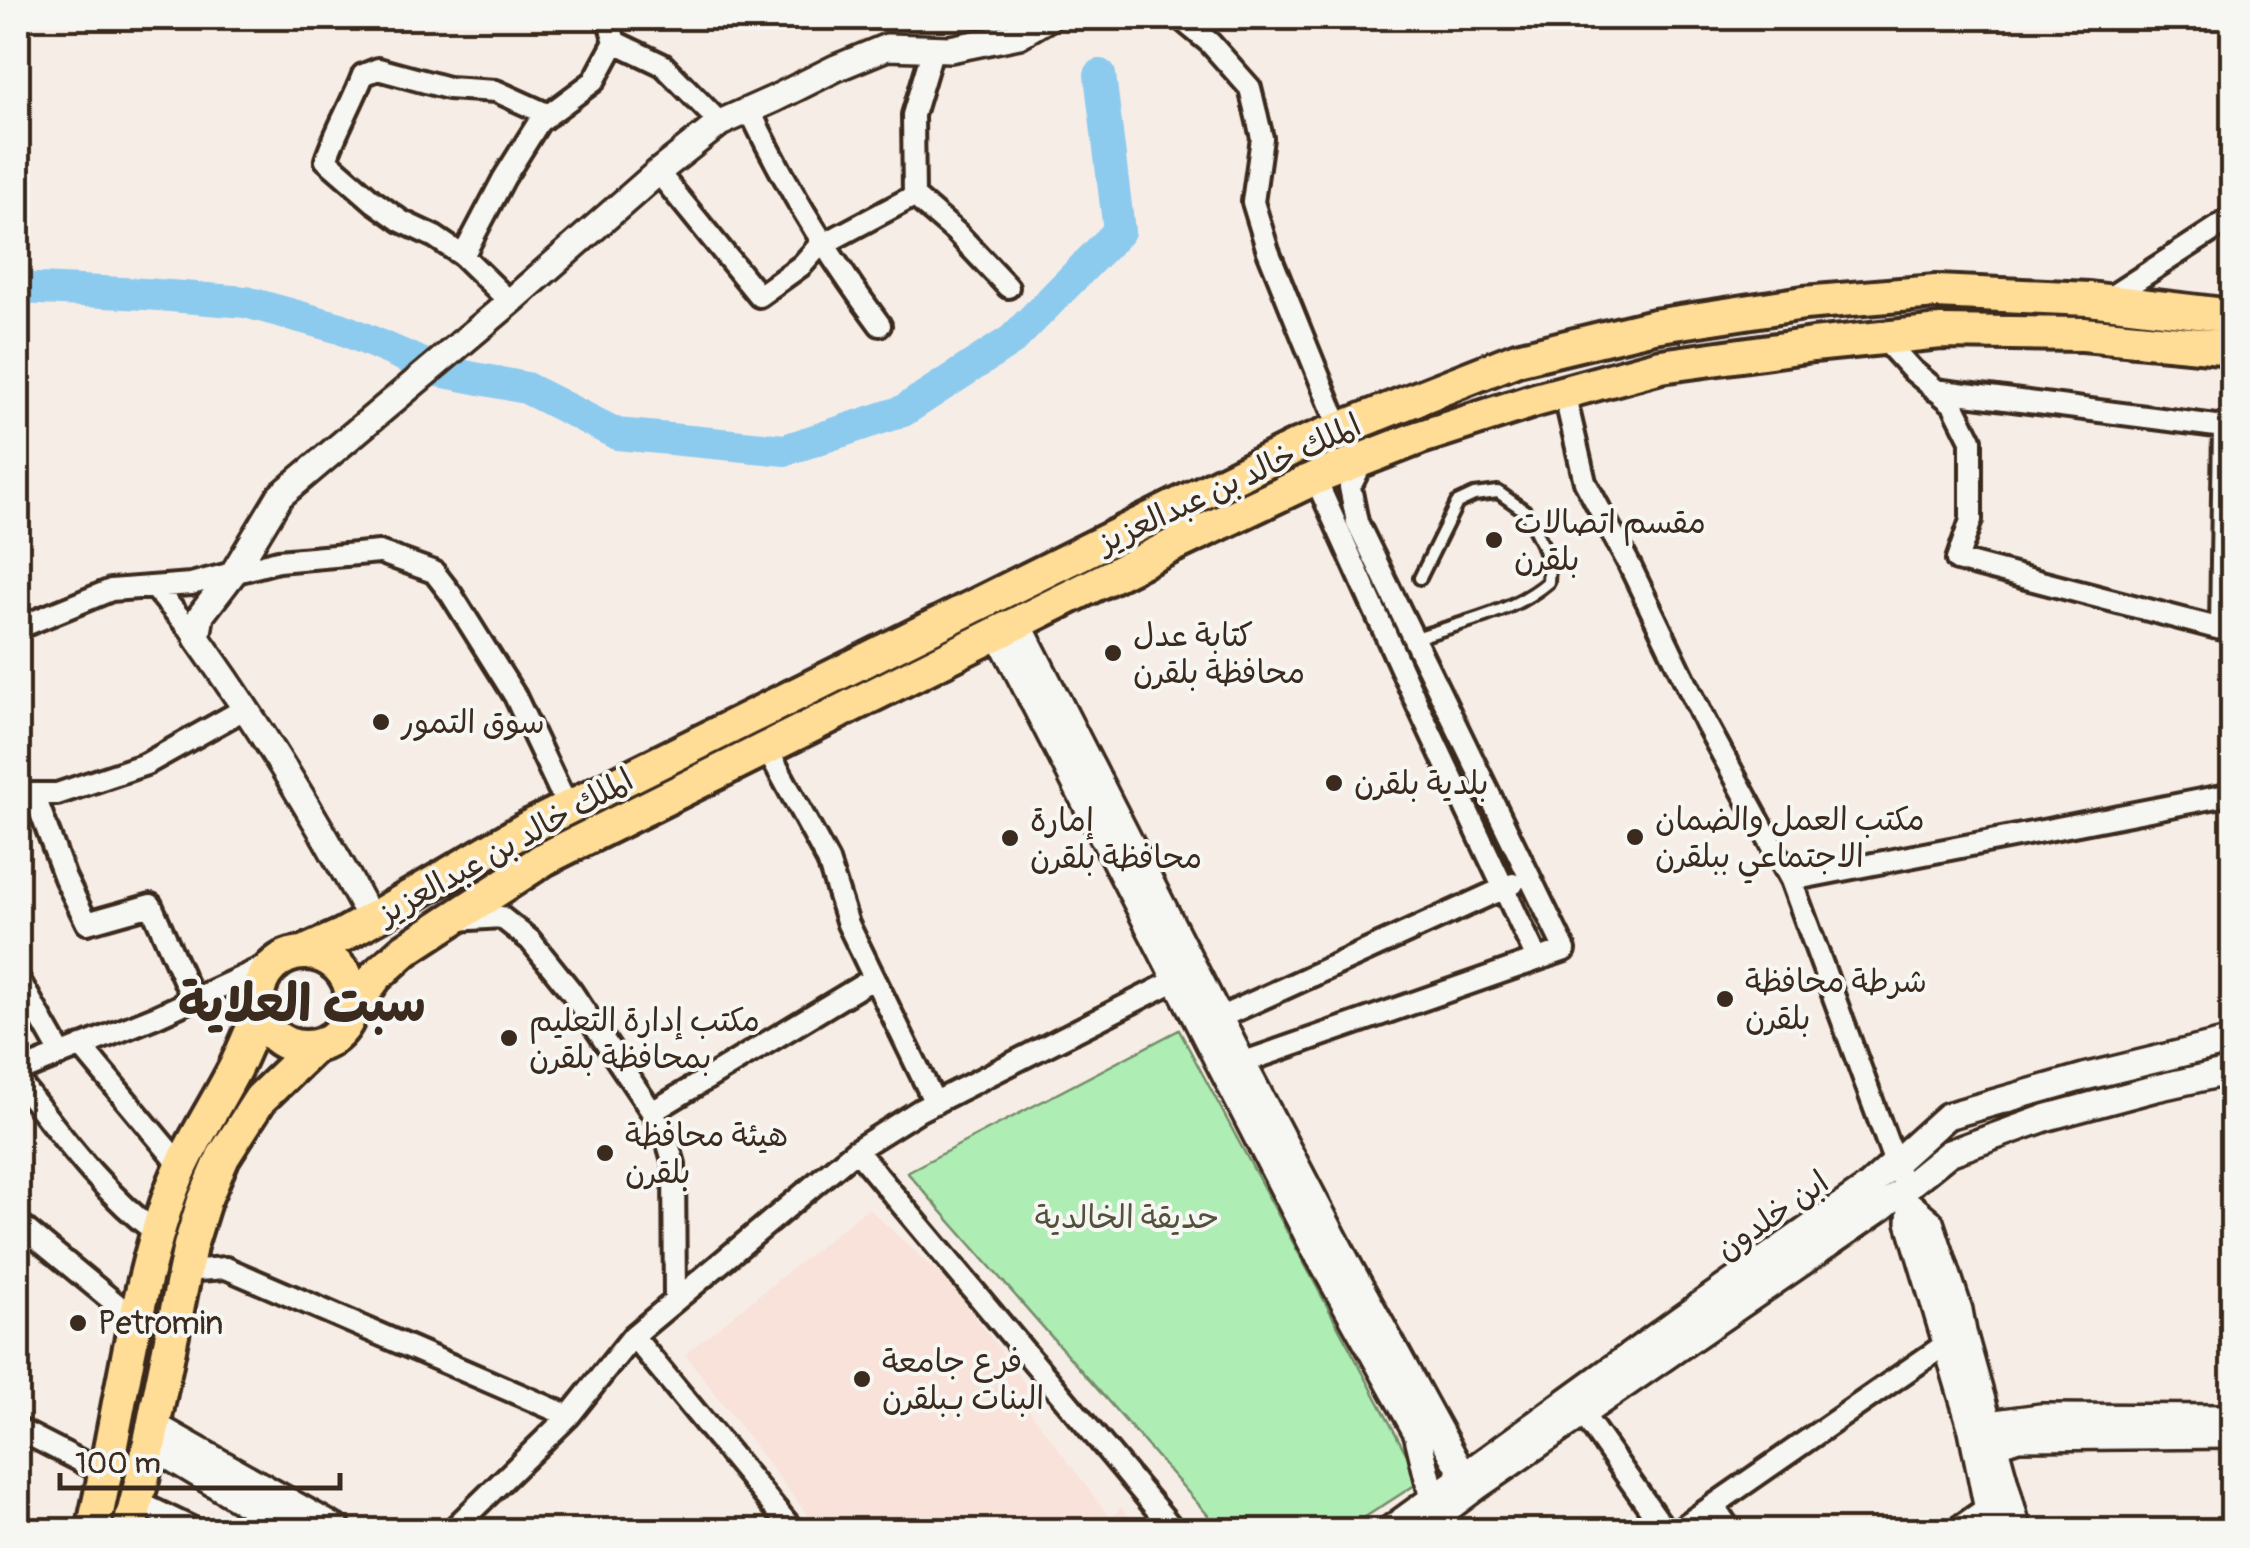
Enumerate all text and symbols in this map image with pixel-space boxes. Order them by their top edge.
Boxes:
street label: الملك خالد بن عبدالعزيز [1089,405,1368,564]
place label: مقسم اتصالات بلقرن [1514,503,1706,580]
marker: مقسم اتصالات بلقرن [1483,529,1505,551]
place label: كتابة عدل محافظة بلقرن [1133,616,1305,693]
marker: كتابة عدل محافظة بلقرن [1102,642,1124,664]
place label: سوق التمور [400,703,545,743]
marker: سوق التمور [370,711,392,733]
street label: الملك خالد بن عبدالعزيز [368,760,640,935]
place label: بلدية بلقرن [1354,764,1489,804]
marker: بلدية بلقرن [1323,772,1345,794]
place label: مكتب العمل والضمان الاجتماعي ببلقرن [1655,800,1925,884]
place label: إمارة محافظة بلقرن [1030,801,1202,878]
marker: مكتب العمل والضمان الاجتماعي ببلقرن [1624,826,1646,848]
marker: إمارة محافظة بلقرن [999,827,1021,849]
place label: شرطة محافظة بلقرن [1745,962,1927,1039]
district label: سبت العلاية [178,972,426,1037]
marker: شرطة محافظة بلقرن [1714,988,1736,1010]
place label: مكتب إدارة التعليم بمحافظة بلقرن [529,1001,760,1078]
marker: مكتب إدارة التعليم بمحافظة بلقرن [498,1027,520,1049]
place label: هيئة محافظة بلقرن [625,1116,788,1193]
marker: هيئة محافظة بلقرن [594,1142,616,1164]
street label: ابن خلدون [1708,1163,1837,1269]
park label: حديقة الخالدية [1035,1198,1219,1238]
place label: Petromin [98,1304,223,1344]
marker: Petromin [67,1312,89,1334]
place label: فرع جامعة البنات بـبلقرن [882,1342,1044,1419]
marker: فرع جامعة البنات بـبلقرن [851,1368,873,1390]
scale bar [60,1428,340,1490]
text: 100 m [75,1445,161,1482]

